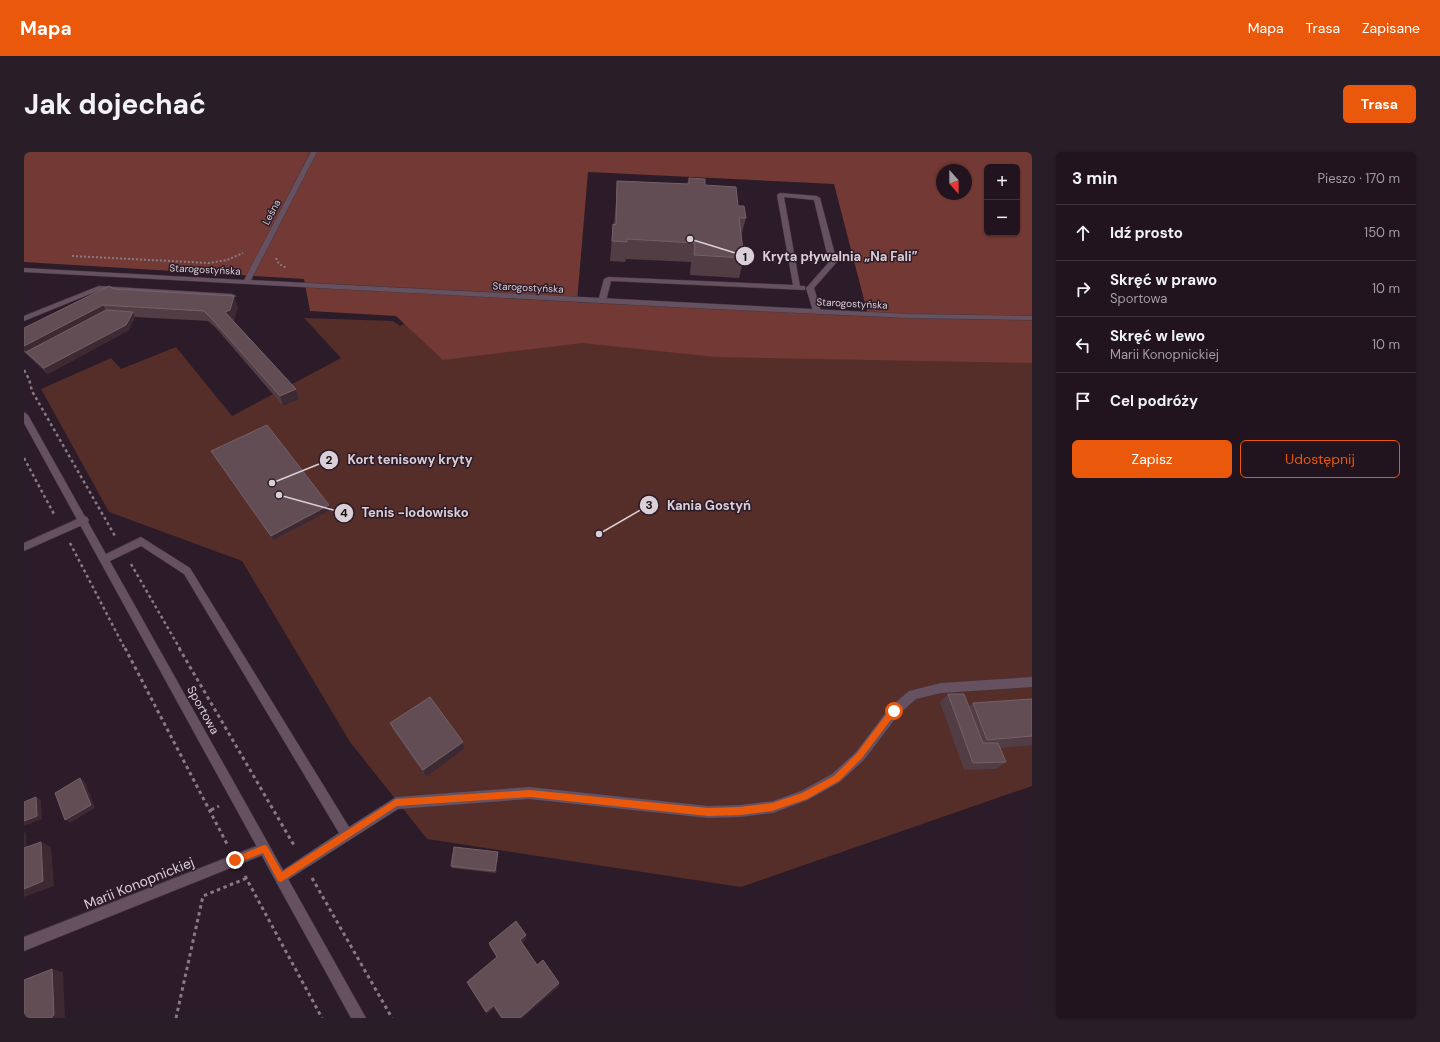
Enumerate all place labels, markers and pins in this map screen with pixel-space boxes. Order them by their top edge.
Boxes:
callout: Kryta pływalnia „Na Fali” [735,244,926,269]
callout: Kort tenisowy kryty [319,447,480,472]
callout: Kania Gostyń [639,493,759,518]
callout: Tenis -lodowisko [334,500,477,525]

